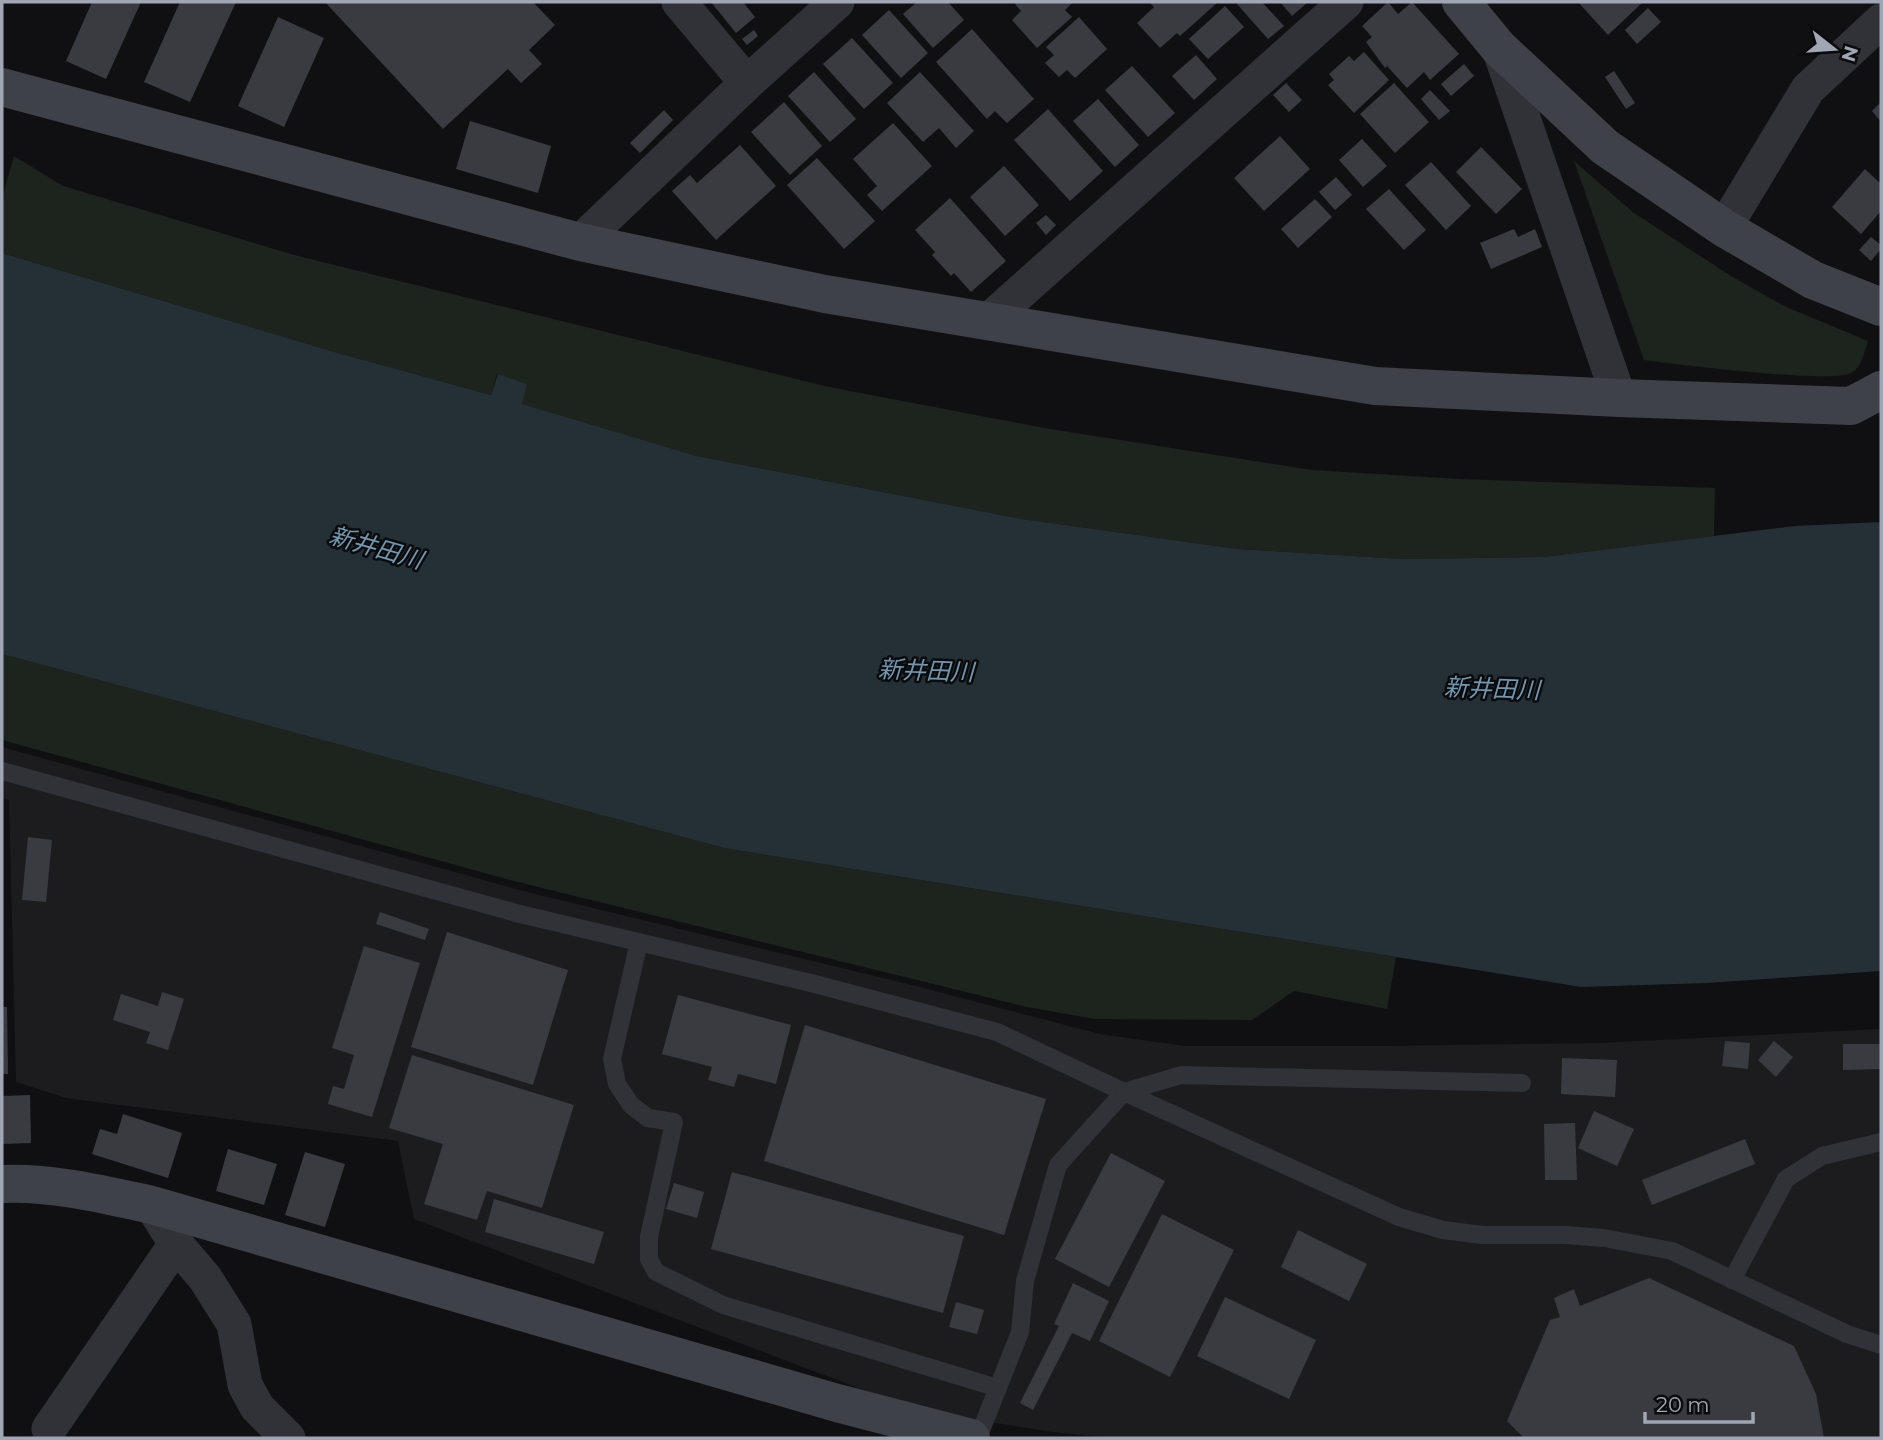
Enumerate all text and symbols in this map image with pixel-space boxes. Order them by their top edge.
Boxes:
north arrow [1799,14,1869,84]
text: N [1837,43,1863,65]
water label: 新井田川 [326,520,429,576]
water label: 新井田川 [878,654,977,687]
water label: 新井田川 [1444,672,1543,705]
scale bar [1645,1380,1754,1424]
text: 20 m [1656,1392,1710,1417]

